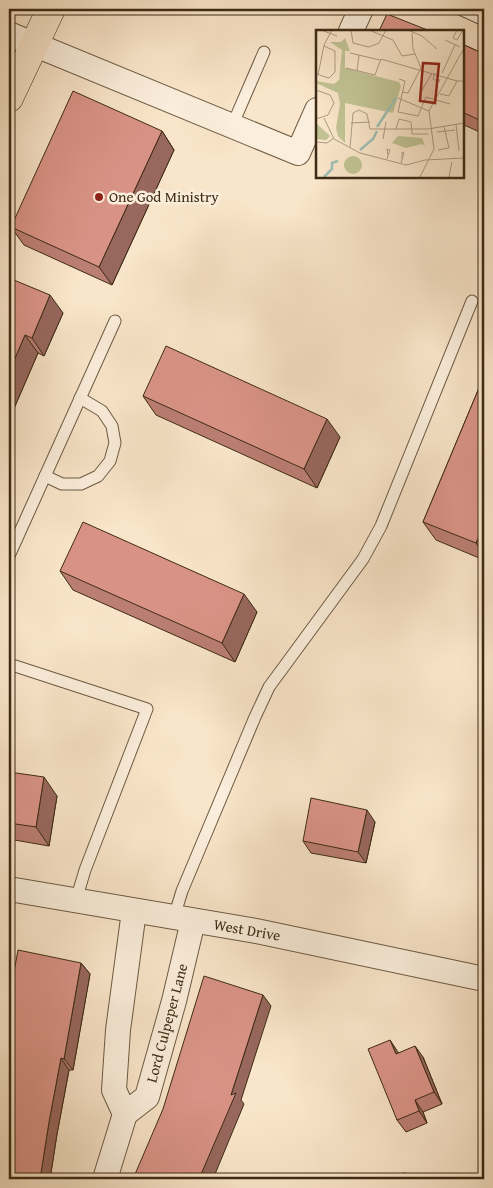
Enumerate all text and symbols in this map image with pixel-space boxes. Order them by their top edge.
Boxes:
inset map [316,30,463,178]
place label: One God Ministry [109,186,219,207]
marker: One God Ministry [93,191,105,203]
street label: West Drive [212,913,282,946]
street label: Lord Culpeper Lane [141,961,192,1085]

